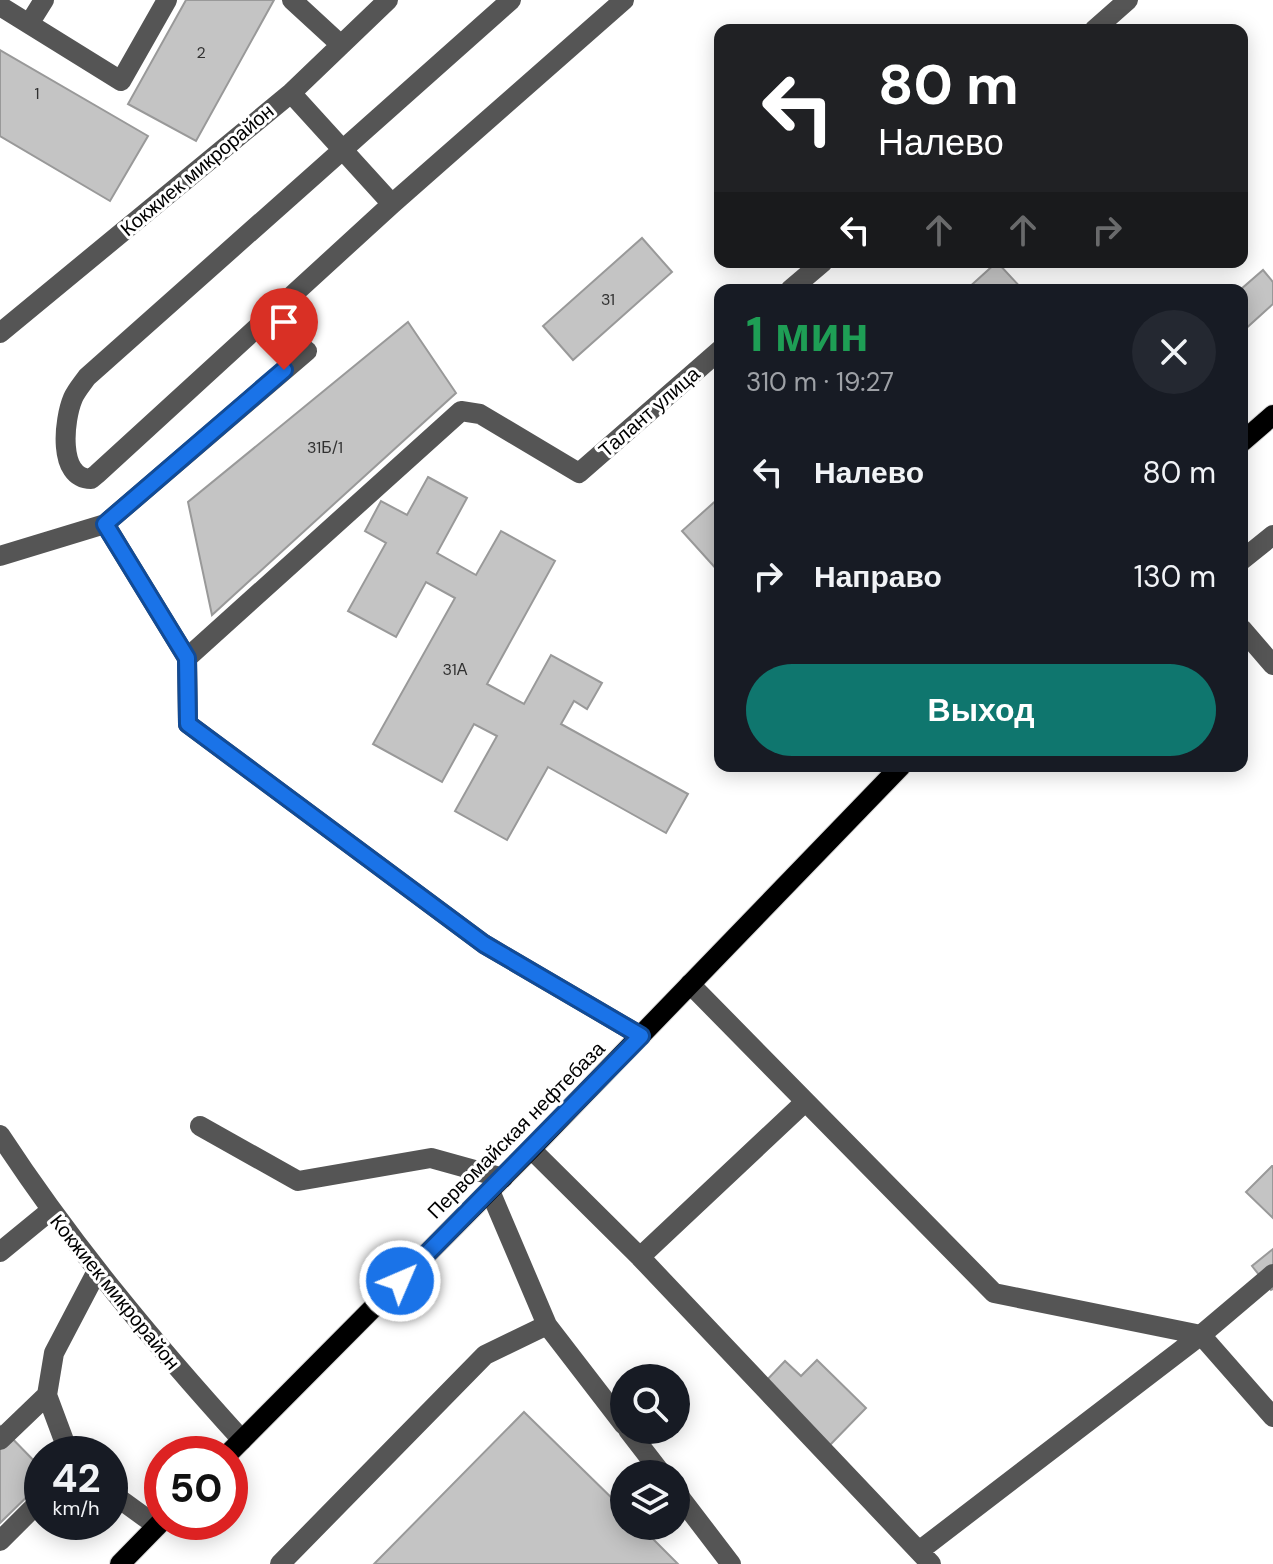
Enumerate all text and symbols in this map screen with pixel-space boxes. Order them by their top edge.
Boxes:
house number: 2 [196,42,206,63]
text: 80 m [878,48,1019,121]
icon: left [746,56,850,160]
house number: 1 [35,83,40,104]
street label: Кокжиек микрорайон [115,98,279,242]
text: Налево [878,119,1004,166]
icon: left [833,208,877,252]
icon: ahead [917,208,961,252]
icon: ahead [1001,208,1045,252]
icon: right [1085,208,1129,252]
pin [250,288,318,370]
house number: 31 [601,289,615,310]
icon: arrive [262,300,306,344]
text: 1 мин [746,303,869,366]
button: close [1132,310,1216,394]
street label: Талант улица [593,360,706,463]
text: 310 m · 19:27 [746,365,894,399]
house number: 31Б/1 [307,437,343,458]
icon: left [746,450,790,494]
text: Налево [814,453,924,492]
text: 80 m [1143,453,1216,492]
icon: right [746,554,790,598]
text: Направо [814,557,942,596]
text: 130 m [1134,557,1216,596]
house number: 31А [443,659,468,680]
button: Выход [746,664,1216,756]
street label: Первомайская нефтебаза [422,1035,611,1224]
street label: Кокжиек микрорайон [44,1209,186,1375]
position arrow [358,1239,442,1323]
map controls [610,1364,690,1540]
button: search [610,1364,690,1444]
speed limit sign: 50 [144,1436,248,1540]
text: 42 [51,1452,101,1504]
button: layers [610,1460,690,1540]
text: km/h [52,1495,100,1521]

